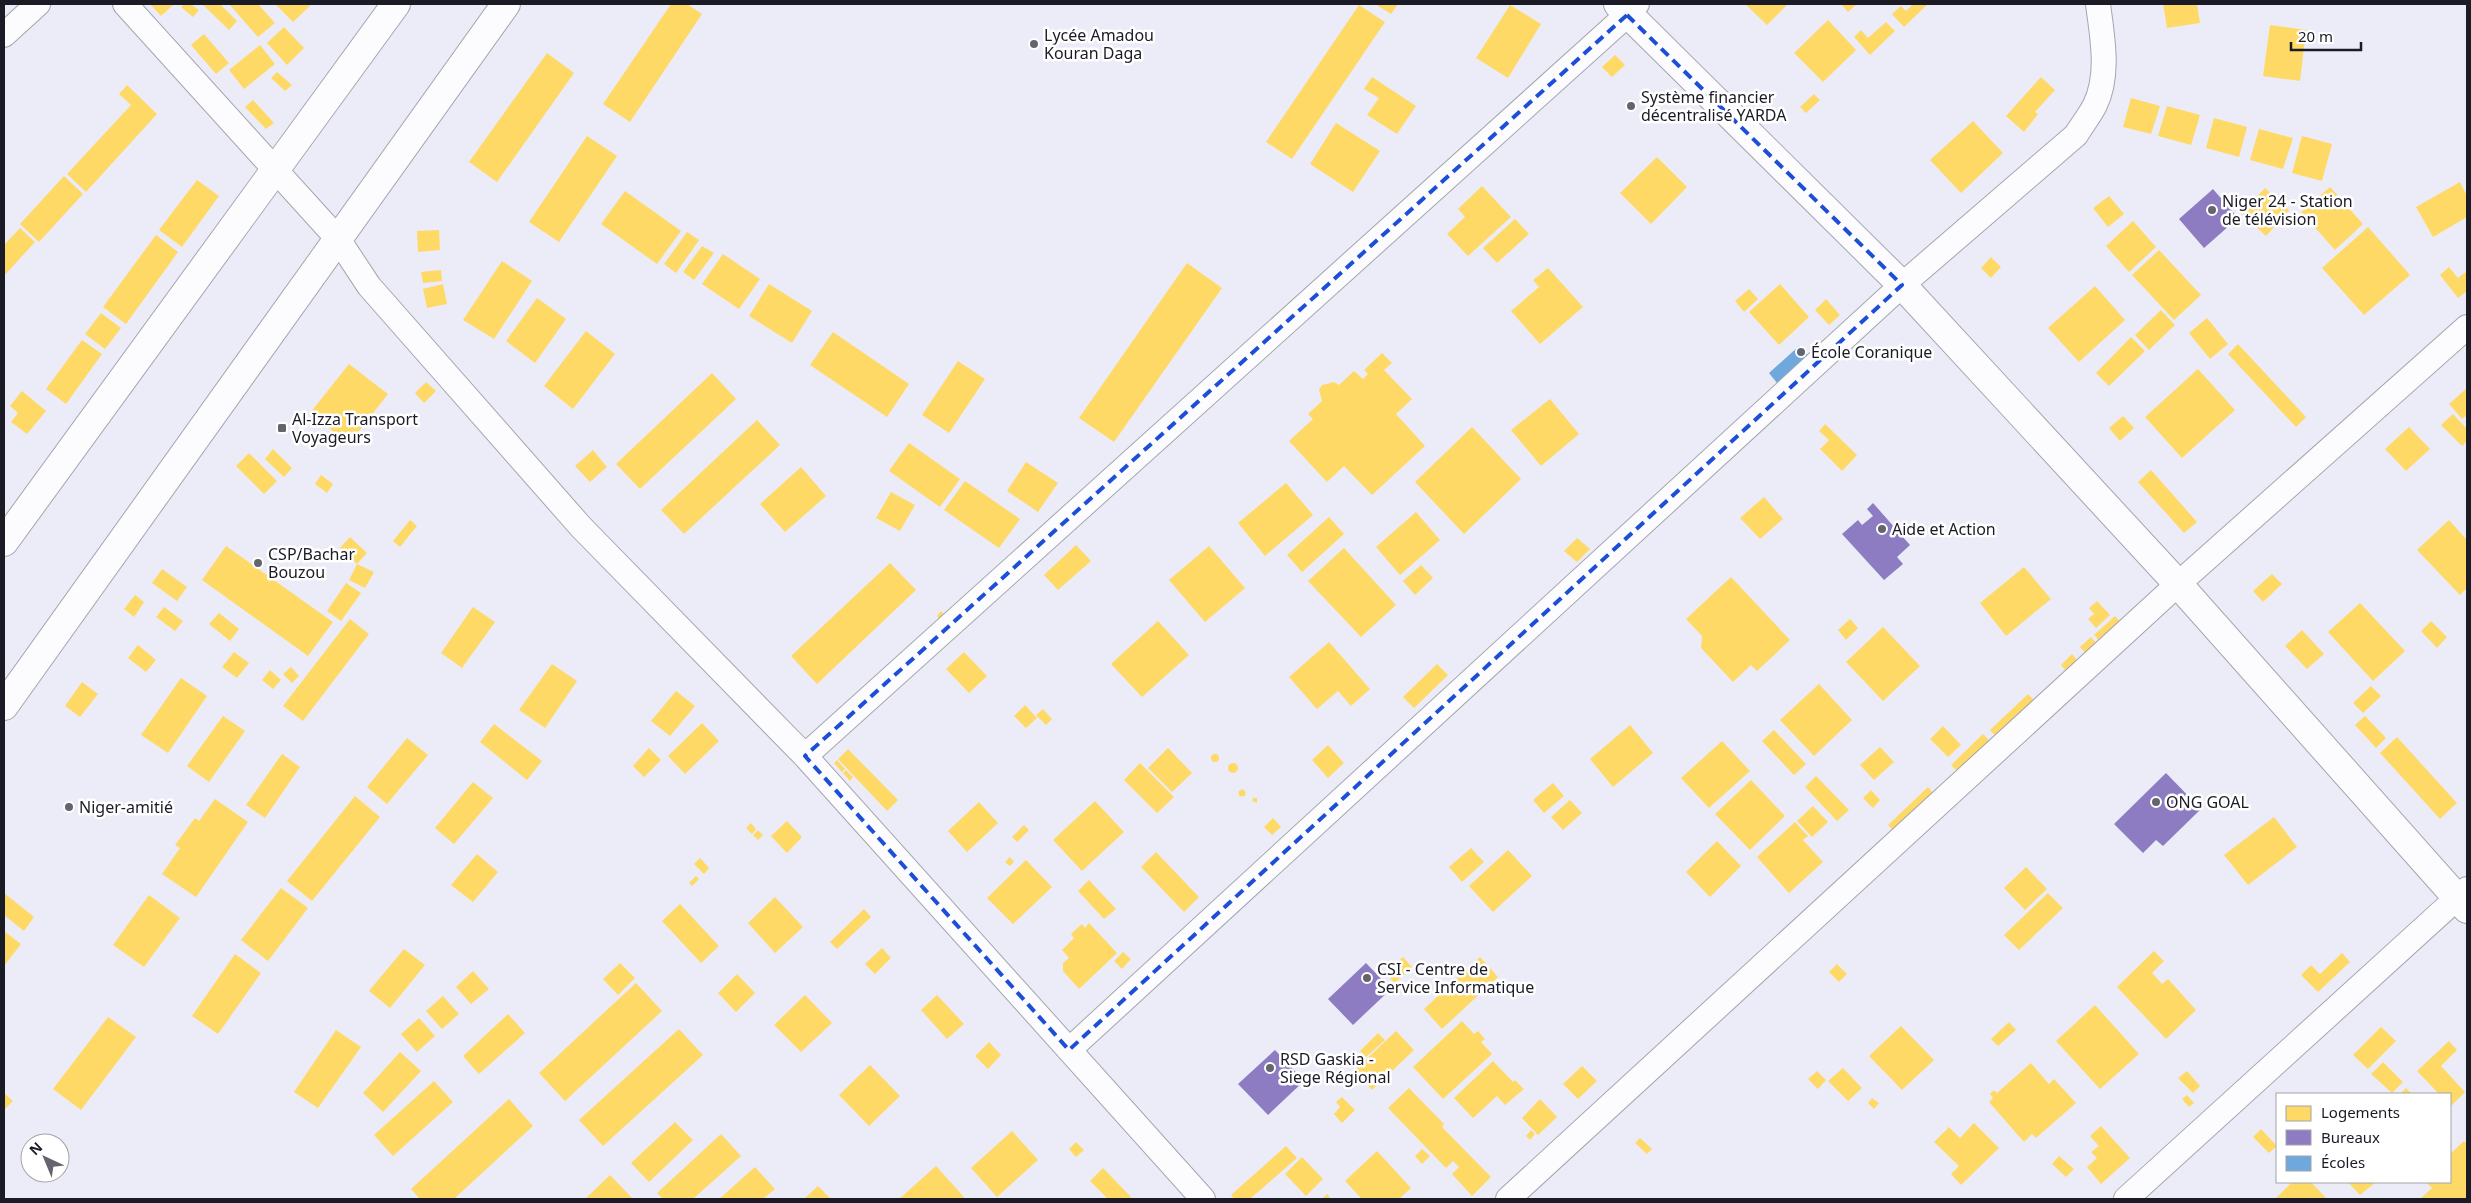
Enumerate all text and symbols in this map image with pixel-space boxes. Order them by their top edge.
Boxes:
scale bar [2291,20,2361,52]
place label: Lycée Amadou Kouran Daga [1044,24,1154,64]
text: 20 m [2298,26,2333,46]
marker: Lycée Amadou Kouran Daga [1028,38,1040,50]
place label: Système financier décentralisé YARDA [1641,86,1787,126]
marker: Système financier décentralisé YARDA [1625,100,1637,112]
place label: Niger 24 - Station de télévision [2222,190,2353,230]
marker: Niger 24 - Station de télévision [2206,204,2218,216]
place label: École Coranique [1811,341,1932,363]
marker: École Coranique [1795,346,1807,358]
place label: Al-Izza Transport Voyageurs [292,408,418,448]
marker: Al-Izza Transport Voyageurs [276,422,288,434]
place label: Aide et Action [1892,518,1996,540]
marker: Aide et Action [1876,523,1888,535]
place label: CSP/Bachar Bouzou [268,543,355,583]
marker: CSP/Bachar Bouzou [252,557,264,569]
place label: ONG GOAL [2166,791,2249,813]
place label: Niger-amitié [79,796,173,818]
marker: ONG GOAL [2150,796,2162,808]
marker: Niger-amitié [63,801,75,813]
place label: CSI - Centre de Service Informatique [1377,958,1534,998]
marker: CSI - Centre de Service Informatique [1361,972,1373,984]
place label: RSD Gaskia - Siege Régional [1280,1048,1391,1088]
marker: RSD Gaskia - Siege Régional [1264,1062,1276,1074]
legend [2276,1093,2451,1183]
text: Logements [2321,1102,2400,1122]
text: Bureaux [2321,1127,2380,1147]
north arrow [20,1133,70,1183]
text: N [25,1137,46,1159]
text: Écoles [2321,1152,2365,1172]

